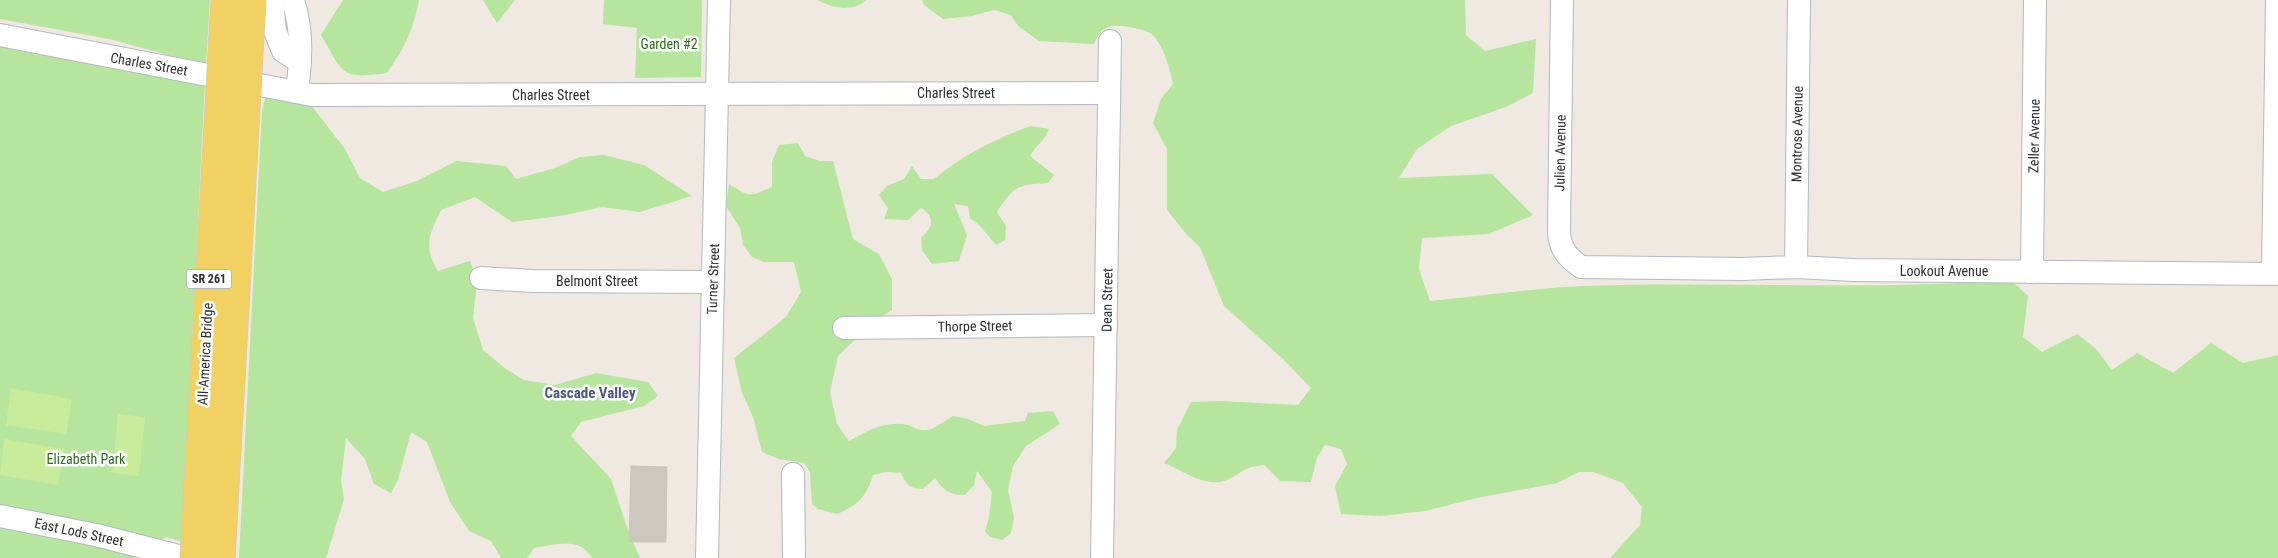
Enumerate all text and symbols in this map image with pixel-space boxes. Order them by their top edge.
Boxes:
park label: Garden #2 [640,36,698,52]
street label: Charles Street [109,49,189,79]
street label: Charles Street [917,85,995,101]
street label: Montrose Avenue [1788,85,1806,182]
street label: Charles Street [512,87,590,103]
street label: Zeller Avenue [2025,98,2043,173]
street label: Julien Avenue [1551,114,1569,192]
street label: Turner Street [704,243,722,315]
street label: Lookout Avenue [1900,263,1989,279]
street label: Dean Street [1098,268,1116,332]
road number: SR 261 [186,270,232,288]
street label: Belmont Street [556,273,638,289]
street label: All-America Bridge [194,302,216,406]
street label: Thorpe Street [937,317,1013,335]
district label: Cascade Valley [544,384,636,402]
park label: Elizabeth Park [47,451,126,467]
street label: East Lods Street [33,515,125,549]

